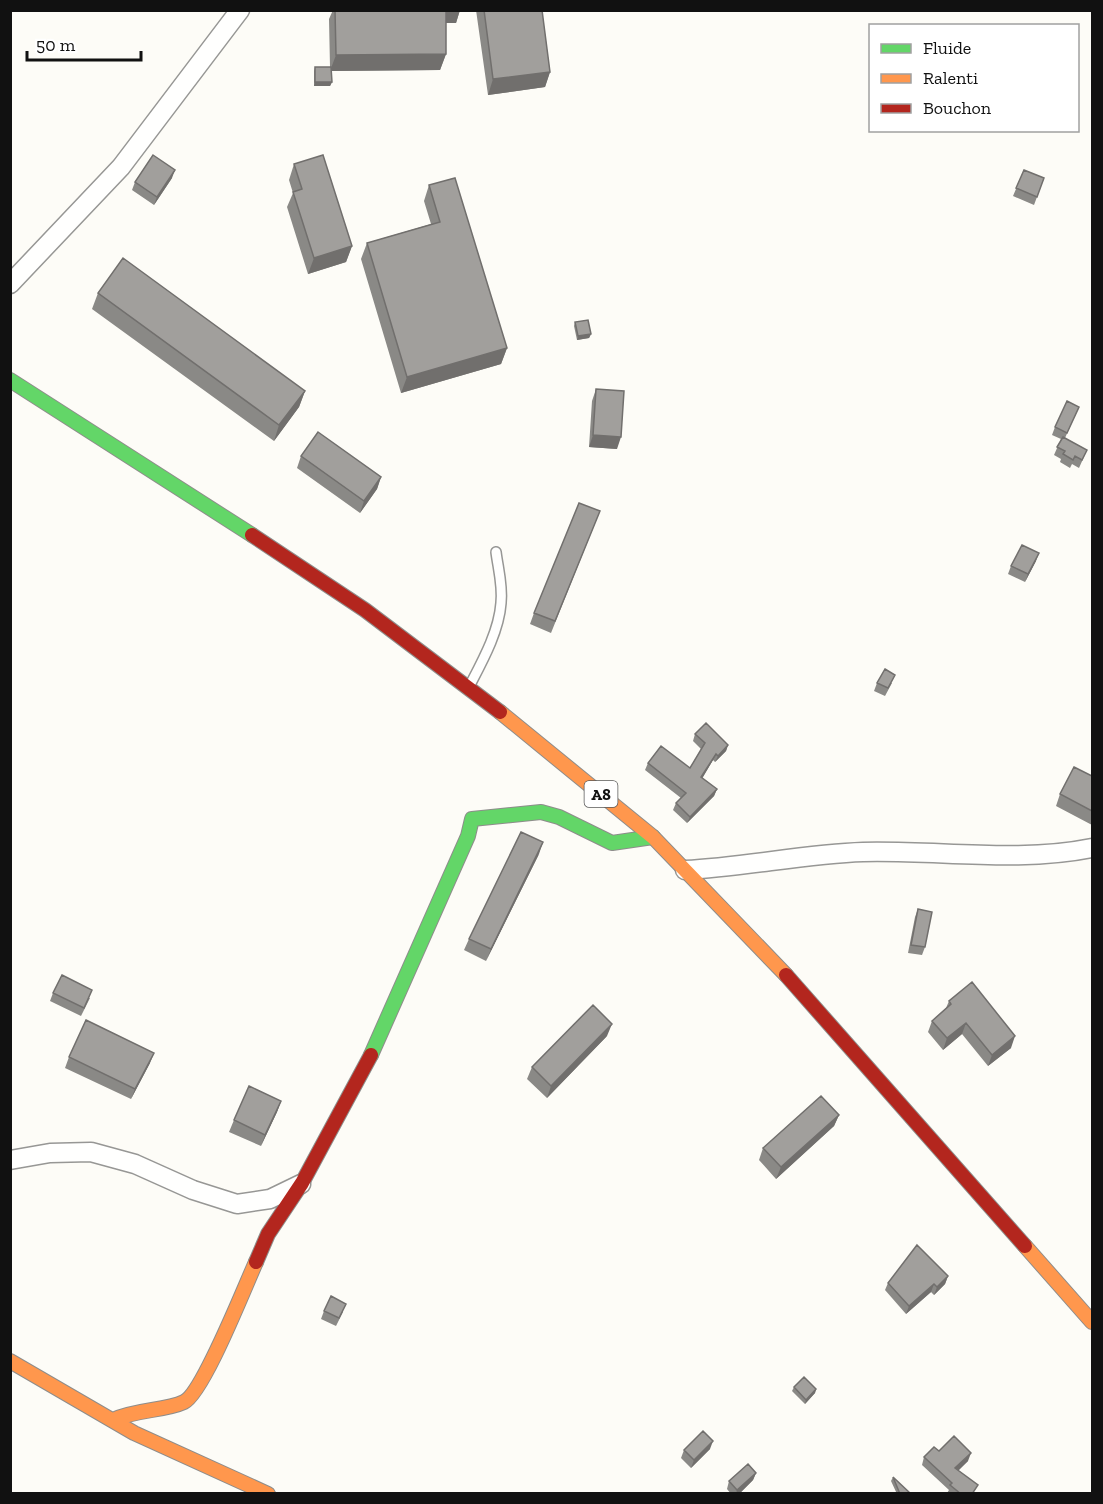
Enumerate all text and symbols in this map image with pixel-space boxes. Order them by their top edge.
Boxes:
scale bar [27,24,141,62]
legend [869,24,1079,132]
text: 50 m [36,34,76,56]
text: Fluide [923,37,971,59]
text: Ralenti [923,67,978,89]
text: Bouchon [923,97,992,119]
road number: A8 [584,781,618,807]

